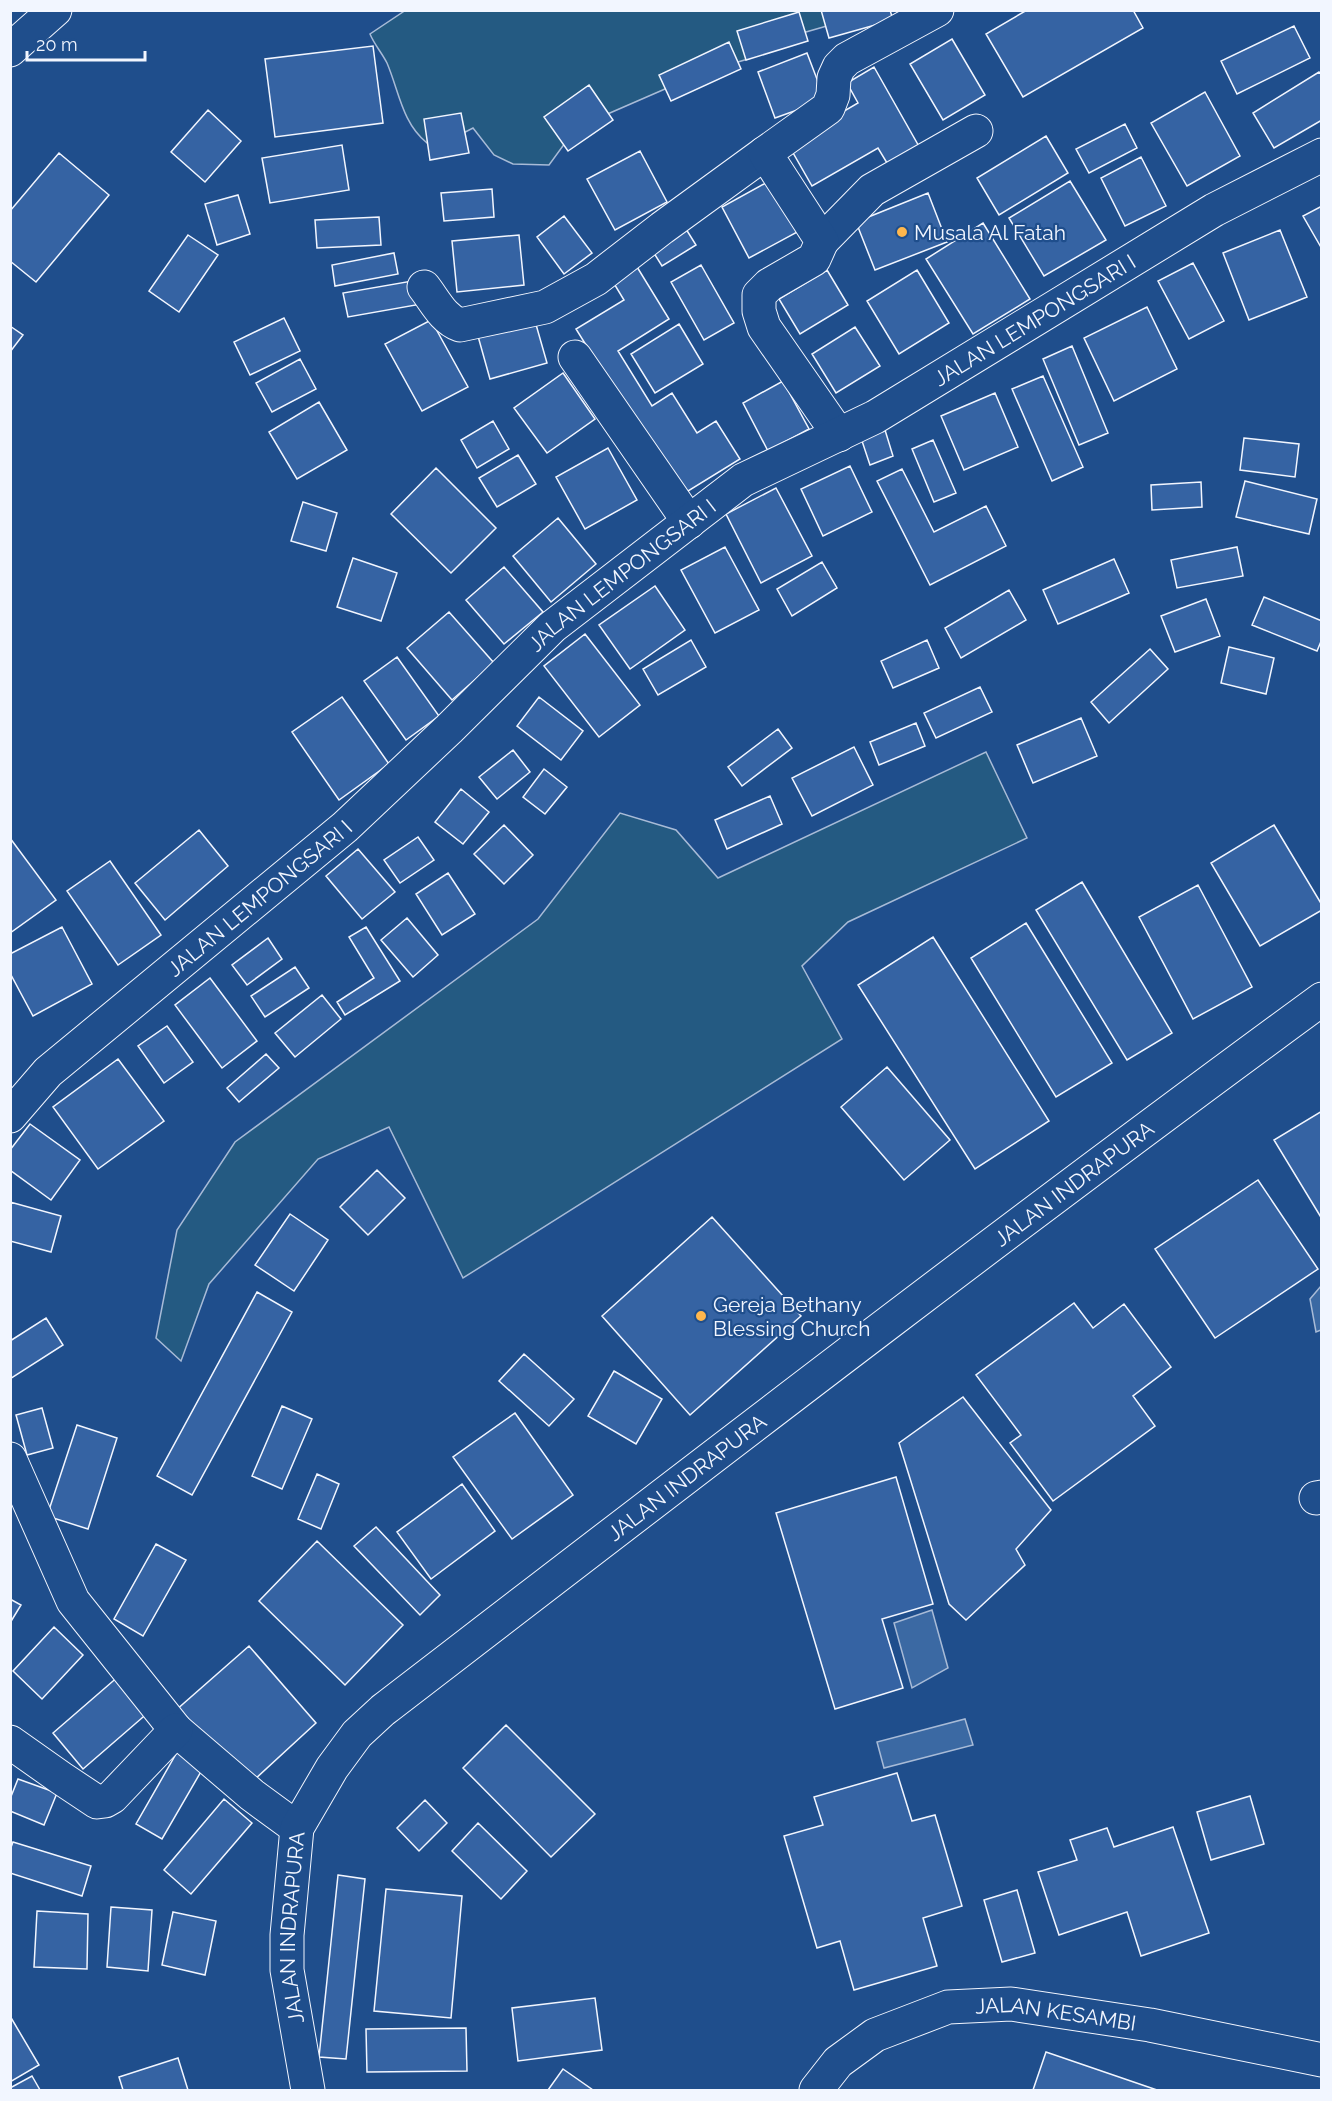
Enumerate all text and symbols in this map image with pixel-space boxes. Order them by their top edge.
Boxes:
scale bar [27,24,146,62]
text: 20 m [36,34,78,55]
place label: Musala Al Fatah [914,220,1066,245]
marker: Musala Al Fatah [895,225,909,239]
street label: JALAN LEMPONGSARI I [929,249,1140,391]
street label: JALAN LEMPONGSARI I [523,493,720,656]
street label: JALAN LEMPONGSARI I [162,815,357,981]
street label: JALAN INDRAPURA [989,1115,1158,1251]
place label: Gereja Bethany Blessing Church [713,1292,870,1341]
marker: Gereja Bethany Blessing Church [694,1309,708,1323]
street label: JALAN INDRAPURA [602,1408,771,1546]
street label: JALAN INDRAPURA [275,1831,309,2026]
street label: JALAN KESAMBI [975,1992,1138,2035]

